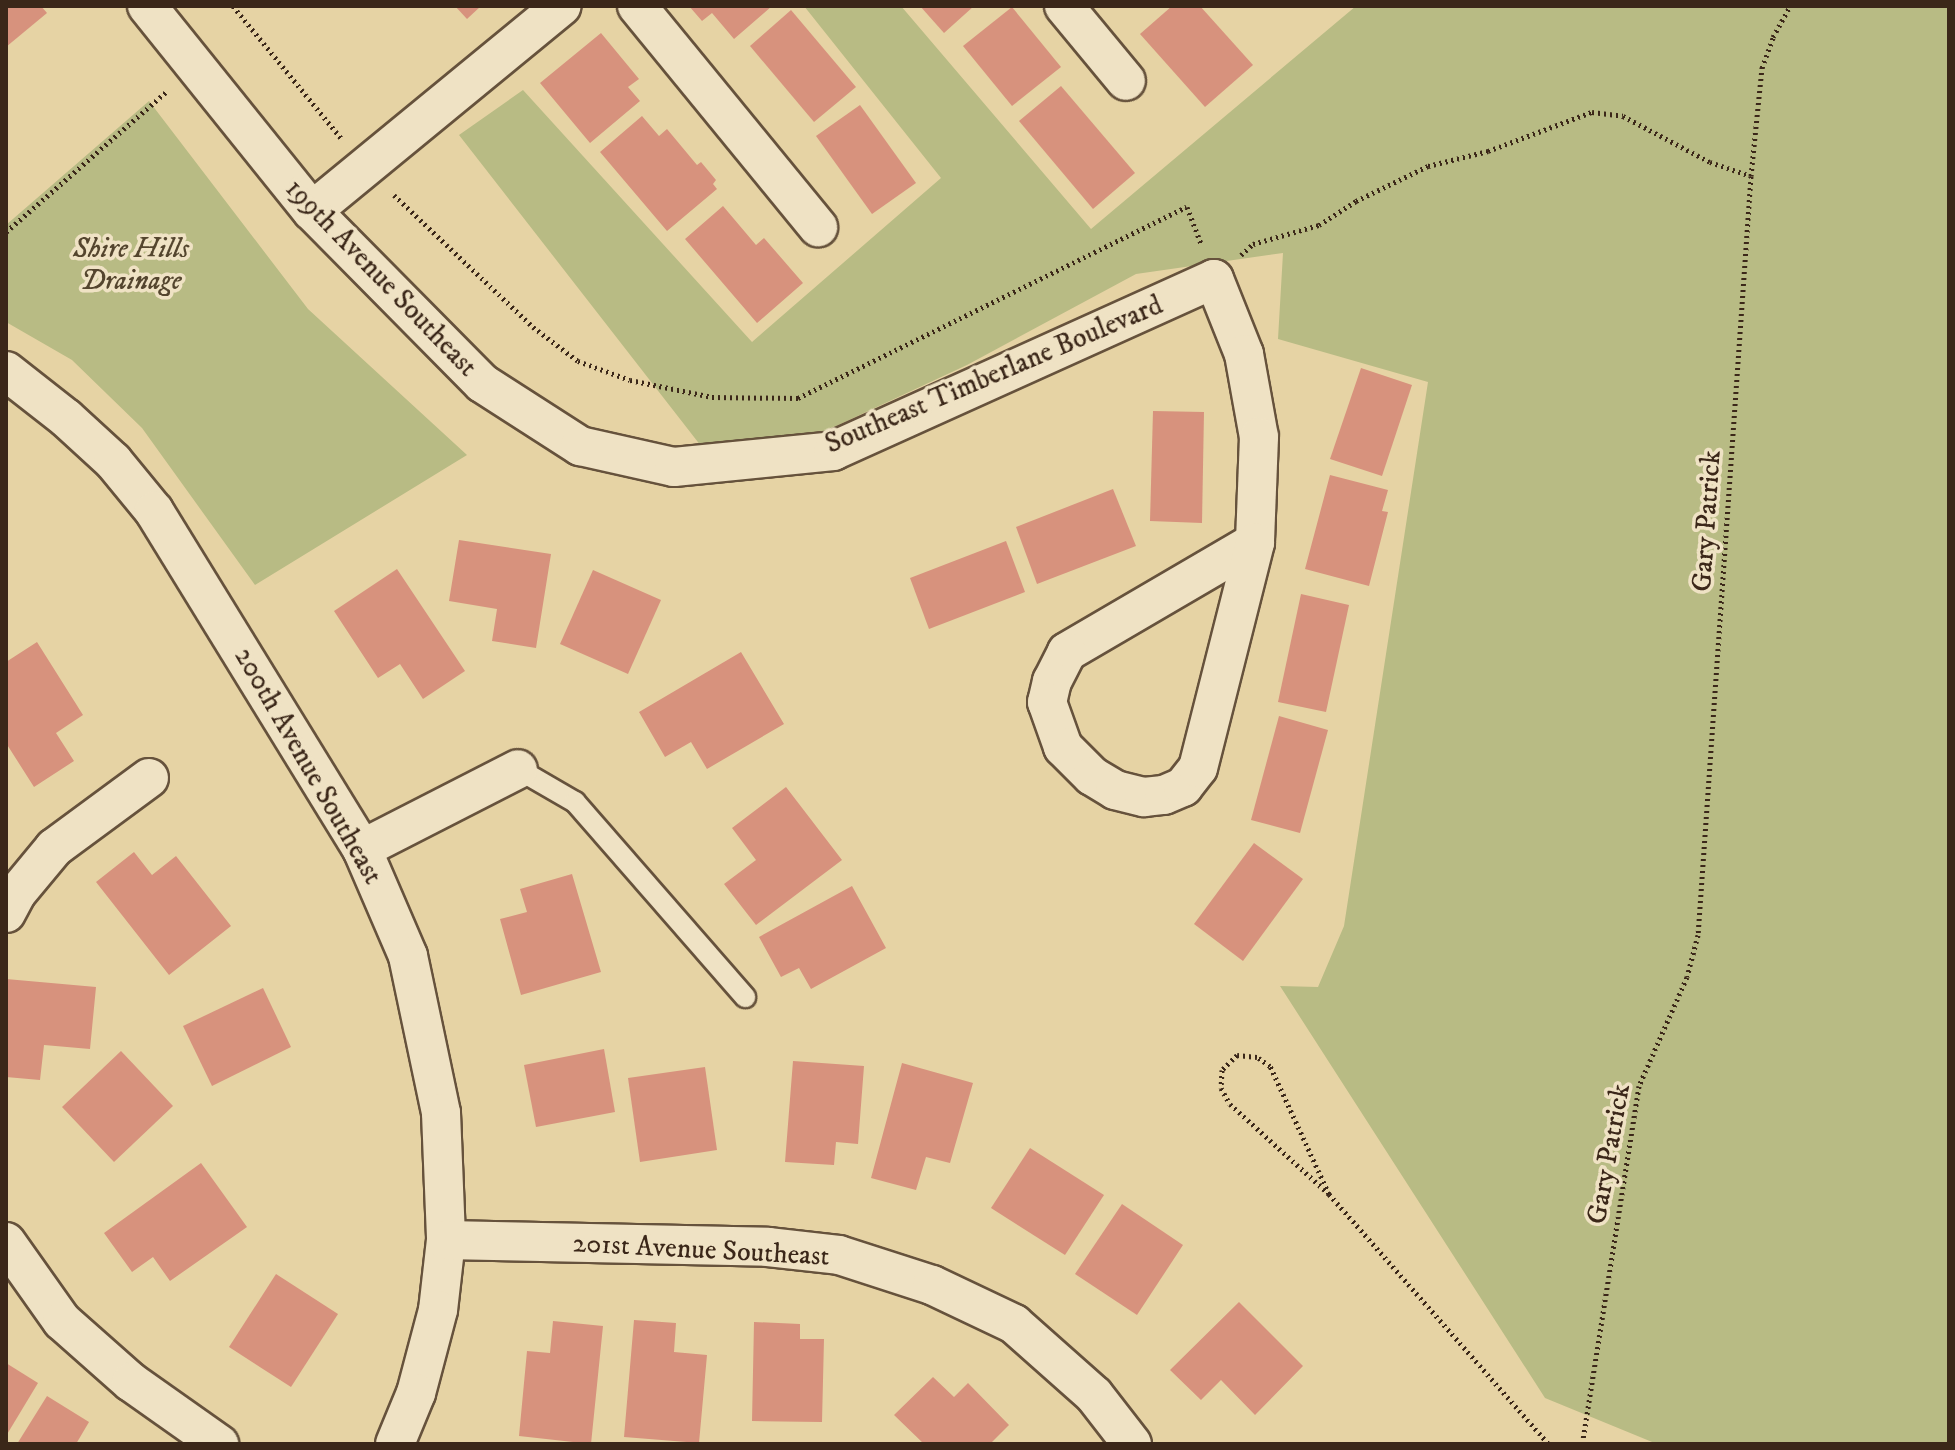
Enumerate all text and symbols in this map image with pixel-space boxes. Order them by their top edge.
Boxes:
street label: 199th Avenue Southeast [278,172,484,384]
park label: Shire Hills Drainage [73,232,189,298]
street label: Southeast Timberlane Boulevard [820,289,1168,461]
street label: Gary Patrick [1685,449,1729,593]
street label: 200th Avenue Southeast [227,642,389,890]
street label: Gary Patrick [1580,1081,1638,1227]
street label: 201st Avenue Southeast [572,1226,830,1274]

